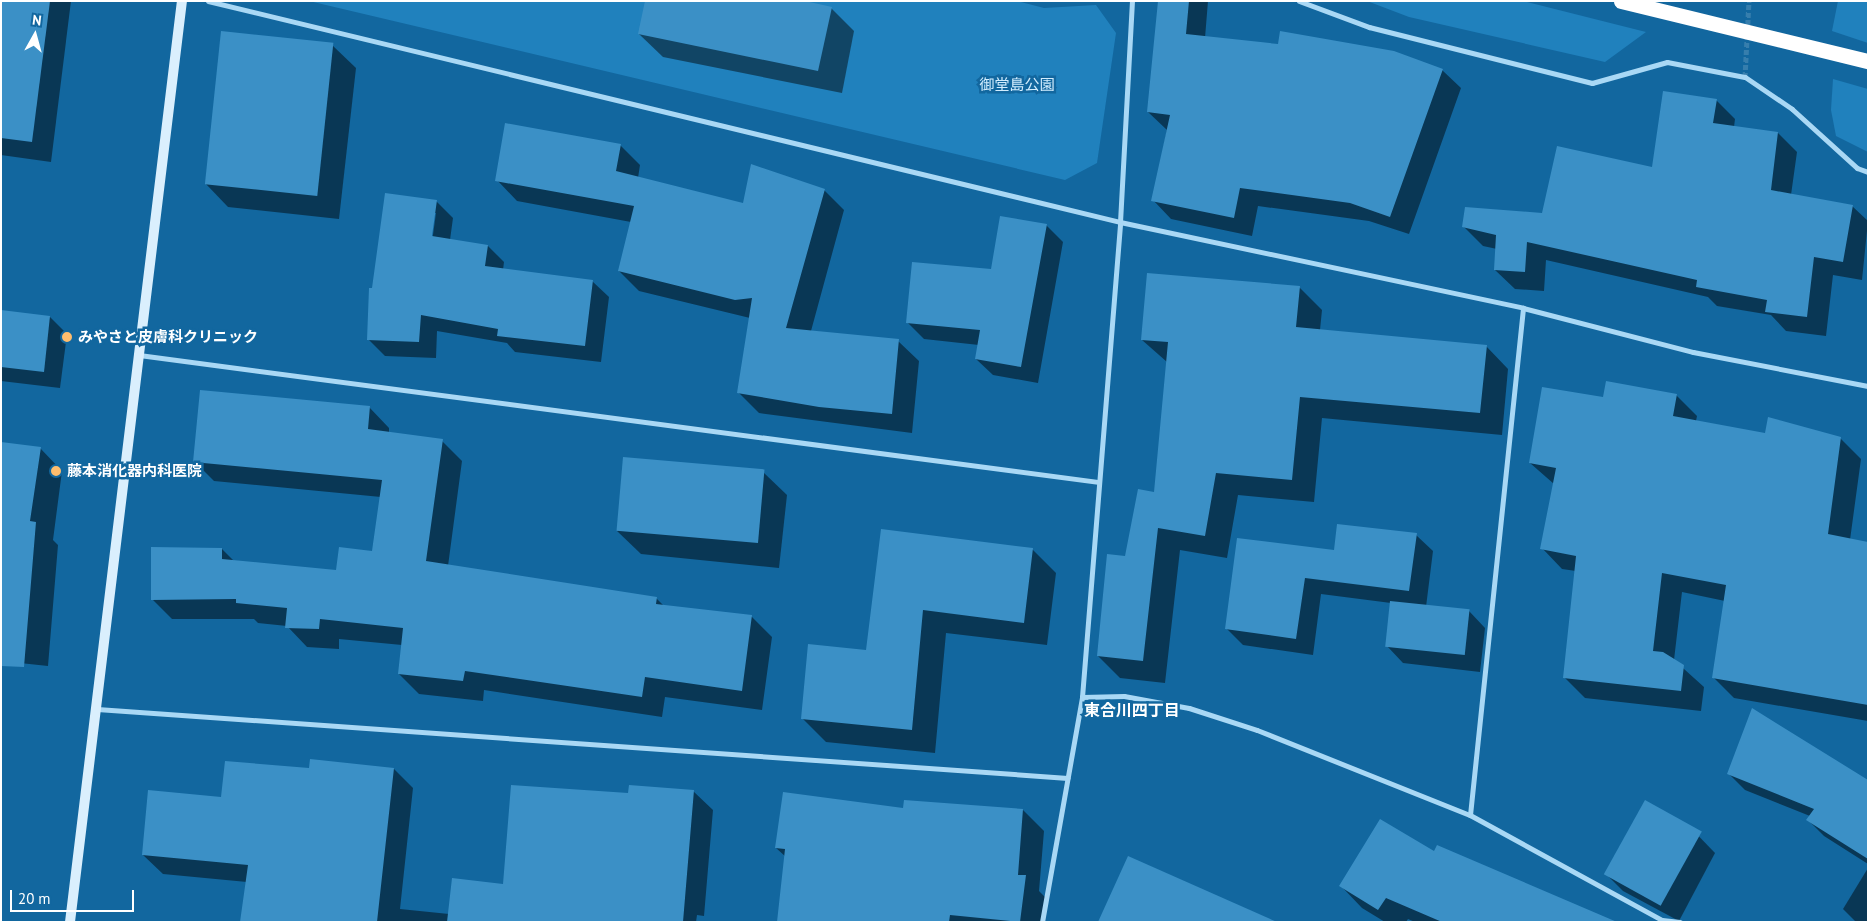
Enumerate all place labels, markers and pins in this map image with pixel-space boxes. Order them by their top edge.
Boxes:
place label: みやさと皮膚科クリニック [78,328,258,346]
marker: みやさと皮膚科クリニック [60,330,74,344]
place label: 藤本消化器内科医院 [67,462,202,480]
marker: 藤本消化器内科医院 [49,464,63,478]

